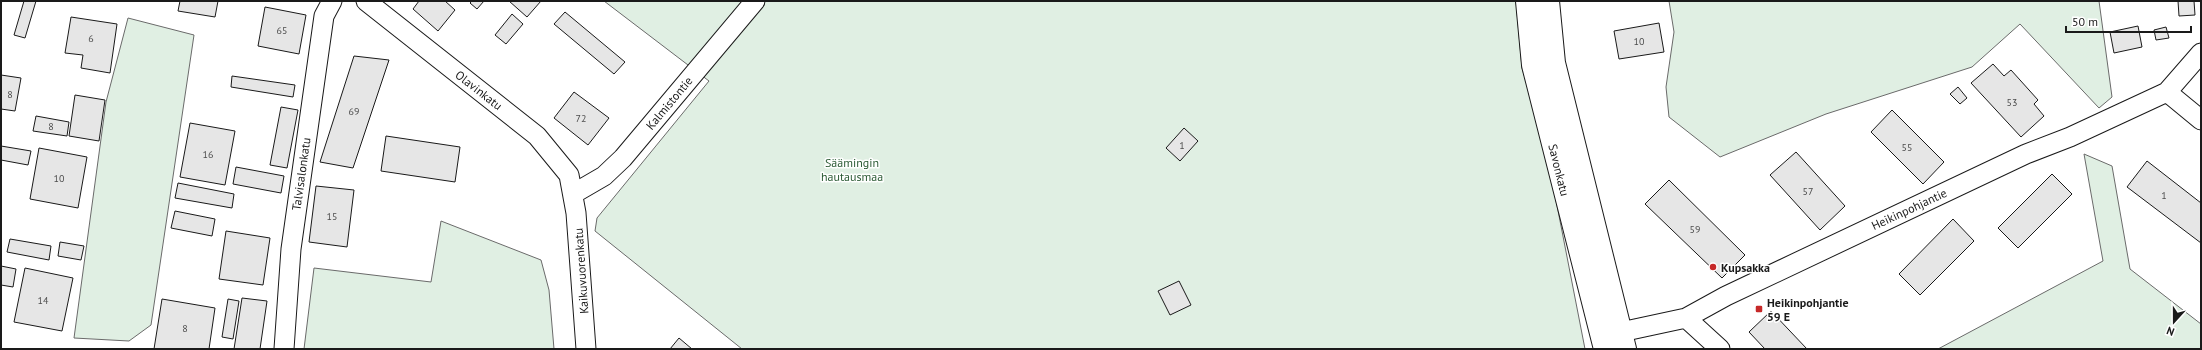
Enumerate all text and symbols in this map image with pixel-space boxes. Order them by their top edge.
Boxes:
scale bar [2066,8,2191,34]
text: 50 m [2072,14,2098,29]
house number: 65 [277,24,287,37]
house number: 6 [88,32,94,45]
house number: 10 [1634,35,1645,48]
street label: Olavinkatu [453,67,505,113]
street label: Kalmistontie [642,73,696,133]
house number: 8 [7,88,13,101]
house number: 53 [2007,96,2017,109]
house number: 69 [349,105,359,118]
house number: 72 [576,112,586,125]
house number: 8 [48,120,54,133]
street label: Talvisalonkatu [288,137,314,211]
house number: 1 [1179,139,1185,152]
house number: 55 [1902,141,1912,154]
street label: Savonkatu [1545,142,1573,198]
house number: 16 [203,148,213,161]
park label: Säämingin hautausmaa [821,155,883,184]
house number: 10 [54,172,65,185]
house number: 57 [1803,185,1813,198]
street label: Heikinpohjantie [1869,185,1949,233]
house number: 1 [2161,189,2167,202]
house number: 15 [327,210,337,223]
house number: 59 [1690,223,1700,236]
street label: Kaikuvuorenkatu [571,228,591,314]
place label: Kupsakka [1721,260,1770,275]
marker: Kupsakka [1708,262,1718,272]
house number: 14 [38,294,49,307]
place label: Heikinpohjantie 59 E [1767,295,1848,324]
north arrow [2154,302,2194,342]
marker: Heikinpohjantie 59 E [1754,304,1764,314]
house number: 8 [182,322,188,335]
text: N [2165,324,2176,339]

